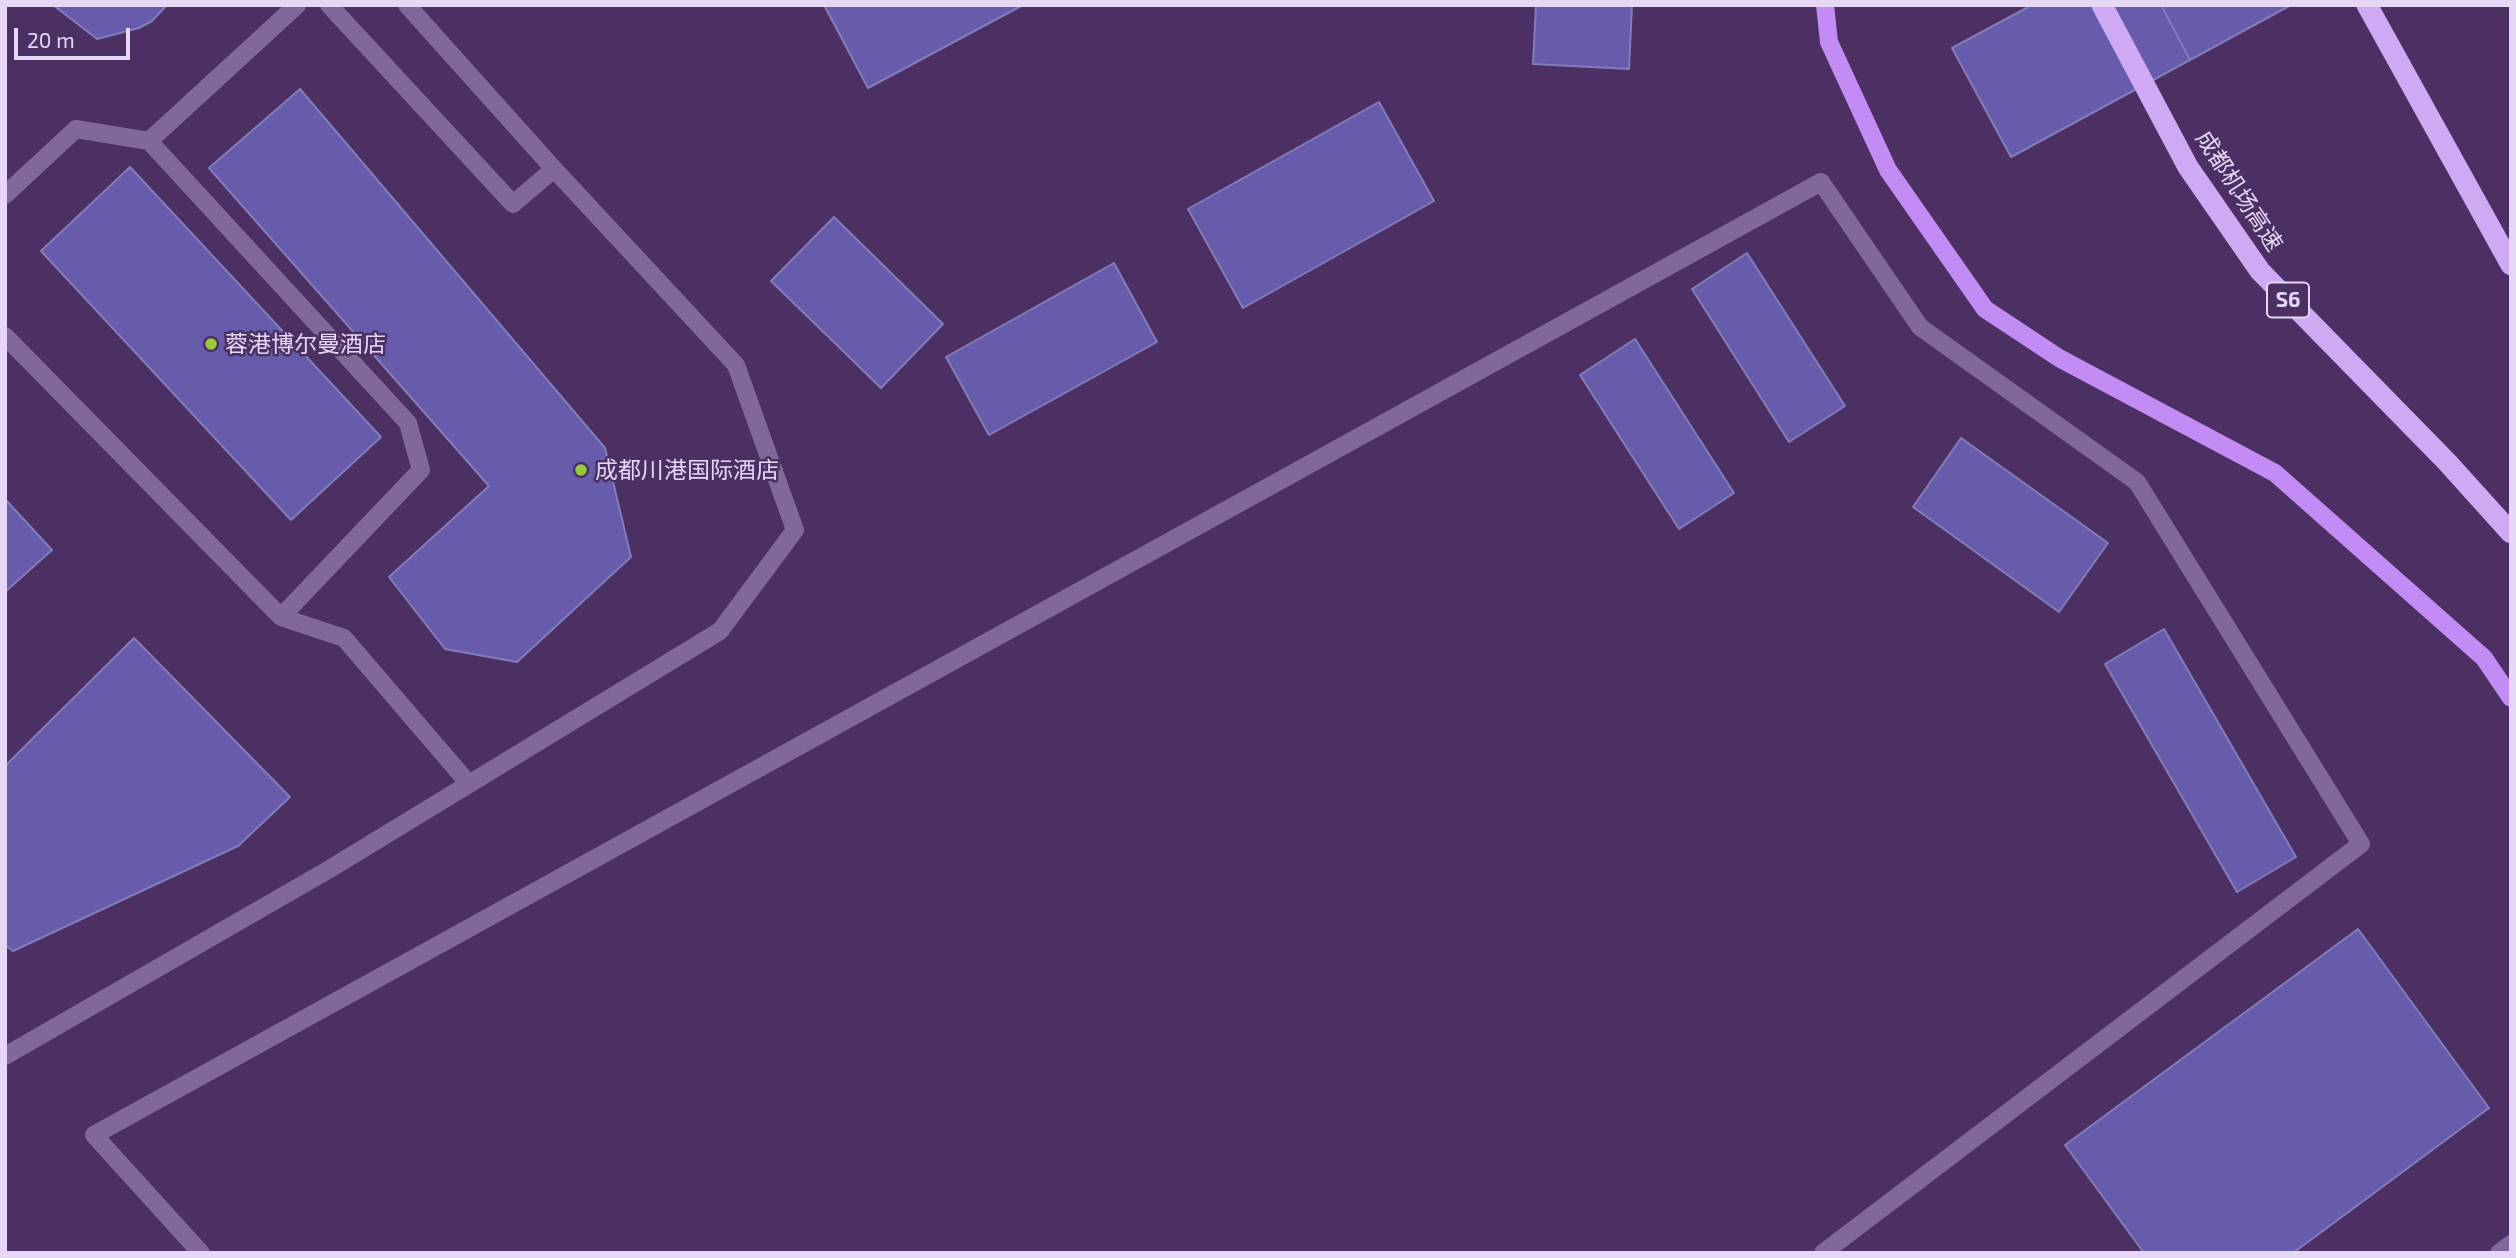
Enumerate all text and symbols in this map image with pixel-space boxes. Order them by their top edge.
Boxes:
scale bar [18,14,133,58]
text: 20 m [27,27,75,52]
street label: 成都机场高速 [2190,126,2288,256]
road number: S6 [2267,282,2309,318]
place label: 蓉港博尔曼酒店 [225,330,386,358]
marker: 蓉港博尔曼酒店 [203,336,219,352]
place label: 成都川港国际酒店 [595,456,779,484]
marker: 成都川港国际酒店 [573,462,589,478]

